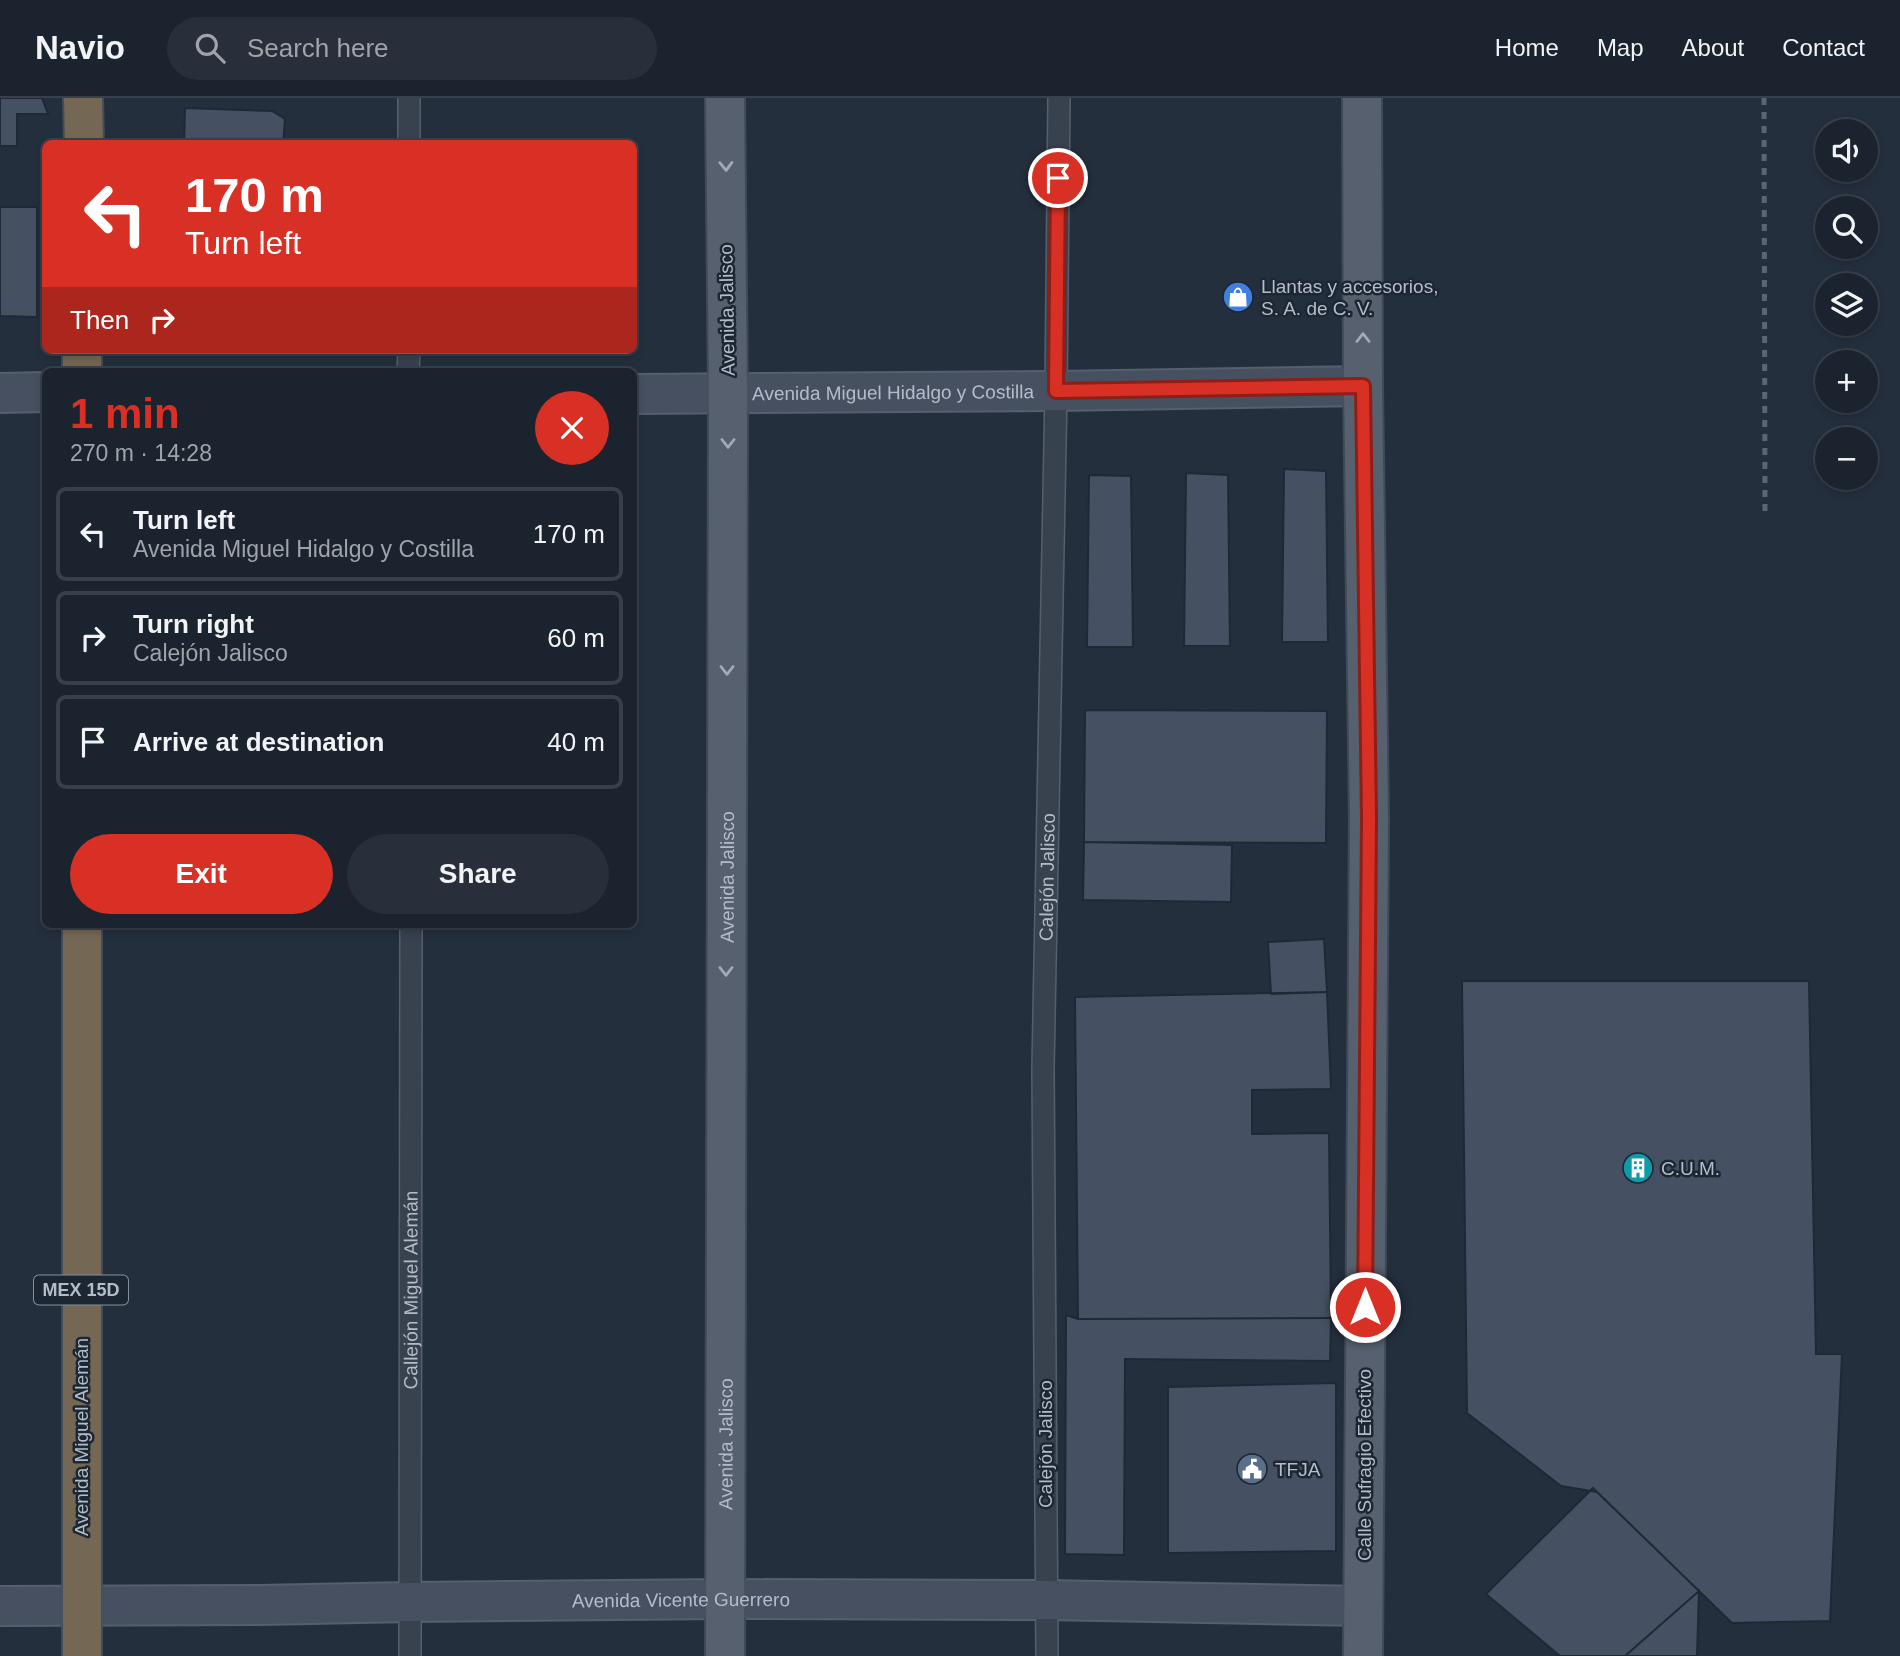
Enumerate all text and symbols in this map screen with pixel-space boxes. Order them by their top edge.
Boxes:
search box [167,17,657,80]
text: Navio [35,29,125,66]
icon: search [191,29,229,67]
text: Search here [247,33,389,63]
text: Home [1495,34,1559,61]
text: Map [1597,34,1644,61]
text: About [1682,34,1744,61]
text: Contact [1782,34,1865,61]
map controls [1815,119,1878,490]
button: sound [1815,119,1878,182]
pin [1028,148,1088,208]
icon: arrive [1039,159,1077,197]
one-way arrow [718,161,734,172]
icon: left [70,168,161,259]
text: 170 m [185,168,324,222]
button: search [1815,196,1878,259]
text: Turn left [185,225,301,261]
street label: Avenida Jalisco [715,244,739,376]
button: layers [1815,273,1878,336]
place label: Llantas y accesorios, S. A. de C. V. [1261,276,1438,319]
shop icon: Llantas y accesorios, S. A. de C. V. [1221,280,1255,314]
icon: right [143,301,181,339]
text: Then [70,305,129,335]
one-way arrow [1355,333,1371,343]
button: + [1815,350,1878,413]
street label: Avenida Miguel Hidalgo y Costilla [752,381,1034,404]
text: 1 min [70,390,180,437]
button: close [535,391,609,465]
button: − [1815,427,1878,490]
one-way arrow [720,438,736,448]
text: 270 m · 14:28 [70,440,212,466]
text: Turn left [133,505,235,535]
icon: left [74,515,112,553]
text: 170 m [533,519,605,549]
text: Avenida Miguel Hidalgo y Costilla [133,536,474,562]
text: Turn right [133,609,254,639]
icon: right [74,619,112,657]
text: 60 m [547,623,605,653]
text: Calejón Jalisco [133,640,288,666]
one-way arrow [719,665,735,676]
icon: arrive [74,723,112,761]
text: Arrive at destination [133,727,384,757]
text: 40 m [547,727,605,757]
street label: Avenida Jalisco [716,811,738,943]
street label: Calejón Jalisco [1035,813,1058,941]
button: Exit [70,834,333,914]
button: Share [347,834,609,914]
one-way arrow [718,966,734,977]
building icon: C.U.M. [1621,1151,1655,1185]
place label: C.U.M. [1661,1158,1720,1179]
street label: Callejón Miguel Alemán [400,1191,421,1389]
position arrow [1328,1270,1402,1344]
road number: MEX 15D [34,1275,128,1304]
street label: Avenida Miguel Alemán [71,1338,92,1536]
street label: Calle Sufragio Efectivo [1354,1369,1375,1561]
street label: Avenida Jalisco [715,1378,736,1510]
street label: Calejón Jalisco [1035,1380,1056,1508]
public building icon: TFJA [1235,1452,1269,1486]
place label: TFJA [1275,1459,1321,1480]
street label: Avenida Vicente Guerrero [572,1588,790,1611]

